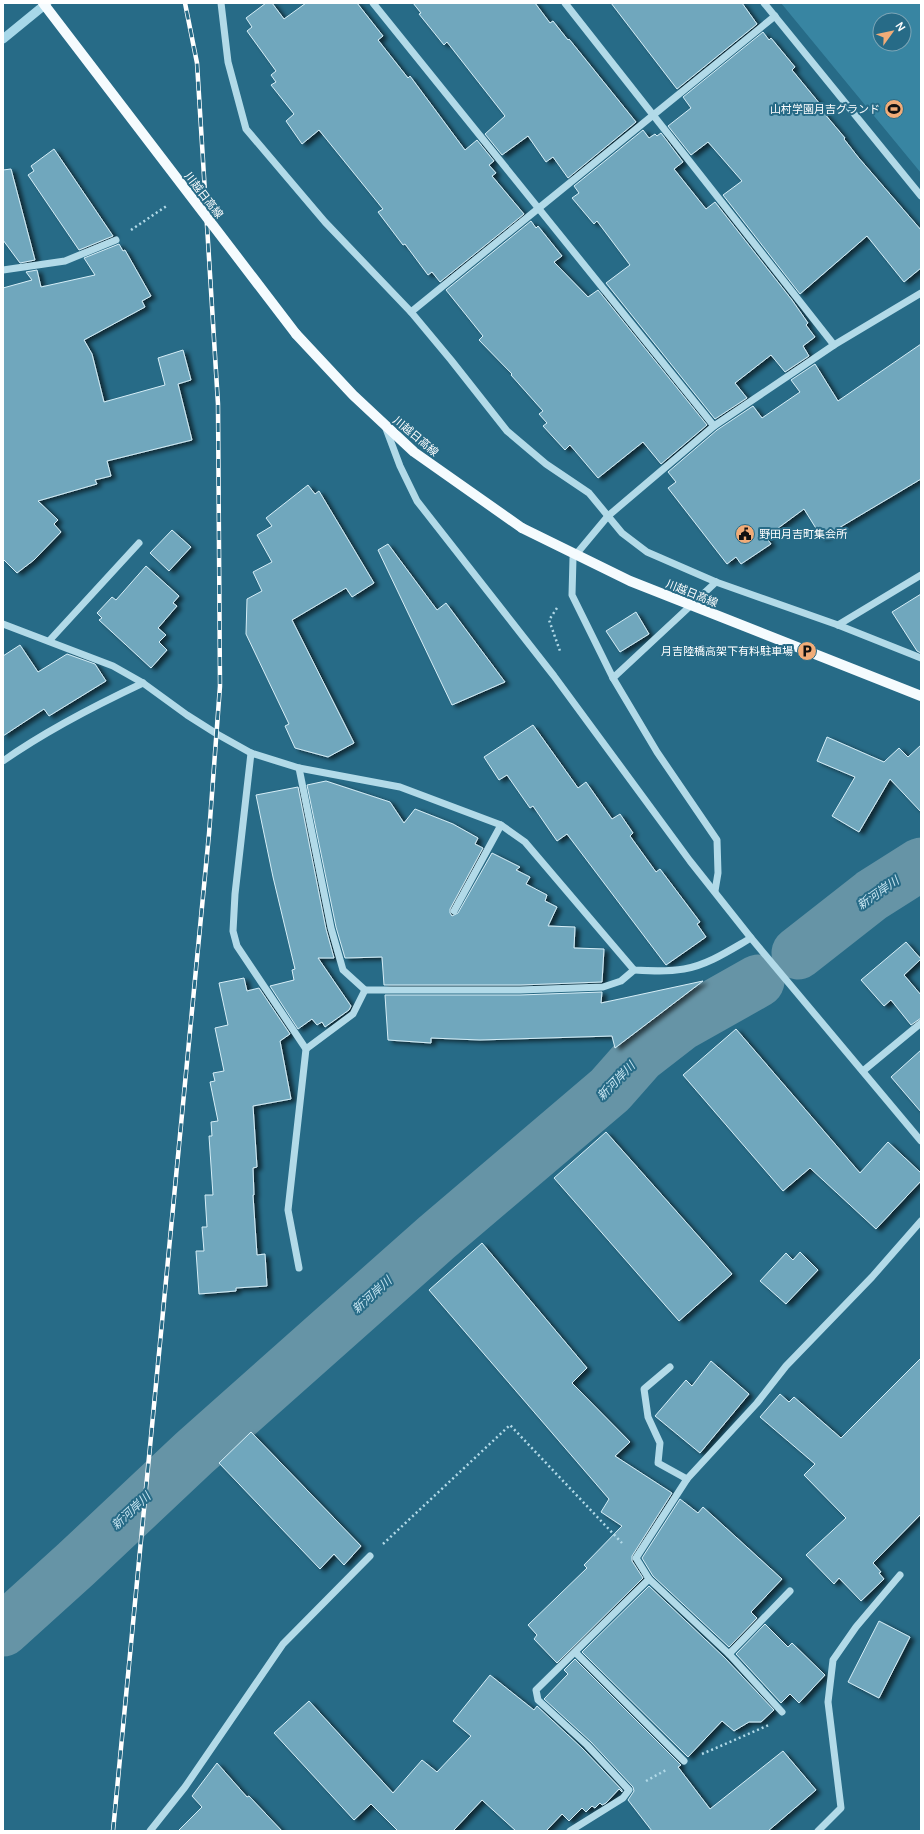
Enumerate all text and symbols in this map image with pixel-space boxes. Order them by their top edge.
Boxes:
north arrow [872,12,912,52]
text: N [892,19,909,34]
sports icon: 山村学園月吉グランド [883,98,905,120]
place label: 山村学園月吉グランド [770,101,880,116]
street label: 川越日高線 [182,168,227,221]
street label: 川越日高線 [390,412,442,459]
public building icon: 野田月吉町集会所 [734,523,756,545]
place label: 野田月吉町集会所 [759,526,848,541]
street label: 川越日高線 [664,575,720,610]
parking icon: 月吉陸橋高架下有料駐車場 [796,640,818,662]
place label: 月吉陸橋高架下有料駐車場 [661,643,793,658]
water label: 新河岸川 [853,871,904,913]
water label: 新河岸川 [593,1056,640,1104]
water label: 新河岸川 [348,1271,397,1317]
water label: 新河岸川 [107,1487,155,1533]

